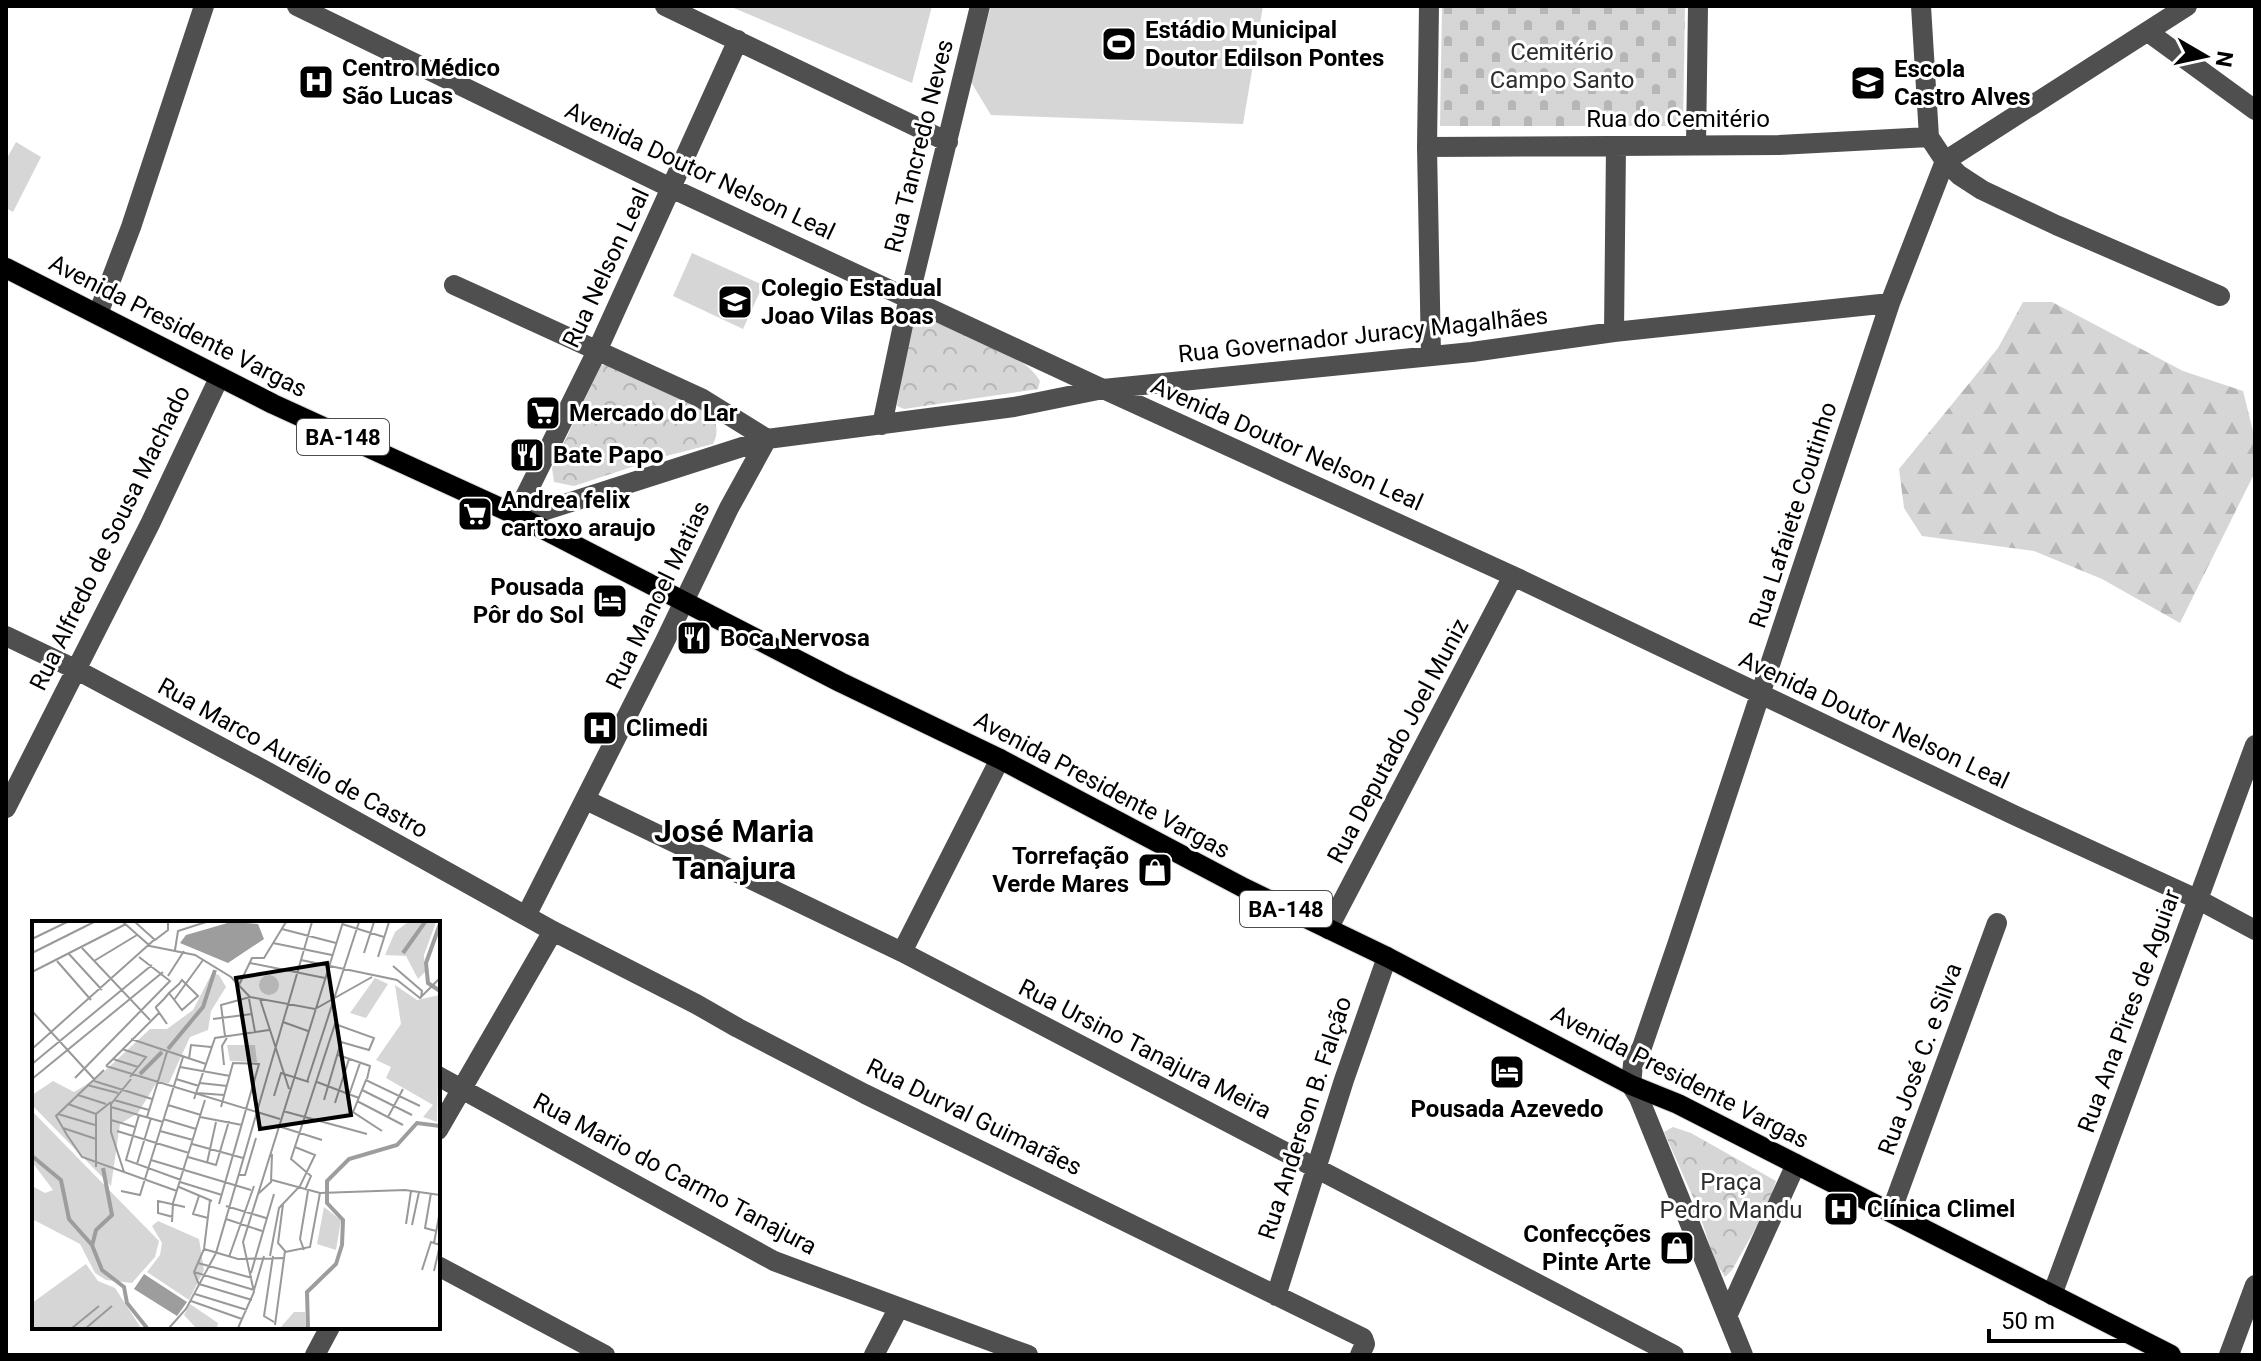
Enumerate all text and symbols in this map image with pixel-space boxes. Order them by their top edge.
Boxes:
place label: Estádio Municipal Doutor Edilson Pontes [1145,16,1384,72]
north arrow [2165,16,2245,96]
sports icon: Estádio Municipal Doutor Edilson Pontes [1100,25,1138,63]
street label: Rua Tancredo Neves [879,37,959,255]
park label: Cemitério Campo Santo [1490,38,1634,94]
text: N [2211,49,2238,69]
place label: Centro Médico São Lucas [342,54,500,110]
place label: Escola Castro Alves [1894,55,2031,111]
hospital icon: Centro Médico São Lucas [297,63,335,101]
school or university icon: Escola Castro Alves [1849,64,1887,102]
street label: Avenida Doutor Nelson Leal [561,96,839,246]
street label: Rua do Cemitério [1586,105,1770,133]
street label: Rua Nelson Leal [557,184,655,352]
street label: Avenida Presidente Vargas [44,249,312,403]
place label: Colegio Estadual Joao Vilas Boas [761,274,942,330]
school or university icon: Colegio Estadual Joao Vilas Boas [716,283,754,321]
street label: Rua Governador Juracy Magalhães [1177,302,1549,368]
street label: Avenida Doutor Nelson Leal [1147,371,1427,517]
street label: Rua Alfredo de Sousa Machado [24,381,196,695]
supermarket icon: Mercado do Lar [524,394,562,432]
place label: Mercado do Lar [569,399,738,427]
street label: Rua Lafaiete Coutinho [1743,399,1843,631]
road number: BA-148 [297,419,389,455]
restaurant icon: Bate Papo [508,436,546,474]
place label: Bate Papo [553,441,663,469]
place label: Andrea felix cartoxo araujo [501,486,655,542]
supermarket icon: Andrea felix cartoxo araujo [456,495,494,533]
street label: Rua Manoel Matias [600,496,716,694]
place label: Pousada Pôr do Sol [473,573,584,629]
hotel icon: Pousada Pôr do Sol [591,582,629,620]
street label: Rua Deputado Joel Muniz [1322,614,1474,868]
restaurant icon: Boca Nervosa [675,619,713,657]
place label: Boca Nervosa [720,624,870,652]
street label: Avenida Doutor Nelson Leal [1735,645,2013,795]
street label: Rua Marco Aurélio de Castro [153,672,433,844]
street label: Avenida Presidente Vargas [969,706,1235,864]
hospital icon: Climedi [581,709,619,747]
place label: Climedi [626,714,708,742]
district label: José Maria Tanajura [654,812,814,887]
place label: Torrefação Verde Mares [992,842,1129,898]
shop icon: Torrefação Verde Mares [1136,851,1174,889]
street label: Rua Ana Pires de Aguiar [2072,886,2186,1136]
road number: BA-148 [1240,891,1332,927]
inset map [32,921,440,1329]
street label: Rua José C. e Silva [1872,959,1968,1159]
street label: Rua Ursino Tanajura Meira [1014,973,1276,1125]
street label: Rua Anderson B. Falção [1252,993,1358,1243]
street label: Avenida Presidente Vargas [1546,1000,1814,1154]
street label: Rua Durval Guimarães [862,1053,1086,1181]
hotel icon: Pousada Azevedo [1488,1053,1526,1091]
street label: Rua Mario do Carmo Tanajura [529,1087,821,1261]
place label: Pousada Azevedo [1411,1095,1603,1123]
park label: Praça Pedro Mandu [1660,1168,1802,1224]
hospital icon: Clínica Climel [1822,1190,1860,1228]
place label: Clínica Climel [1867,1195,2015,1223]
place label: Confecções Pinte Arte [1523,1220,1651,1276]
shop icon: Confecções Pinte Arte [1658,1229,1696,1267]
scale bar [1989,1293,2139,1343]
text: 50 m [2001,1307,2055,1335]

